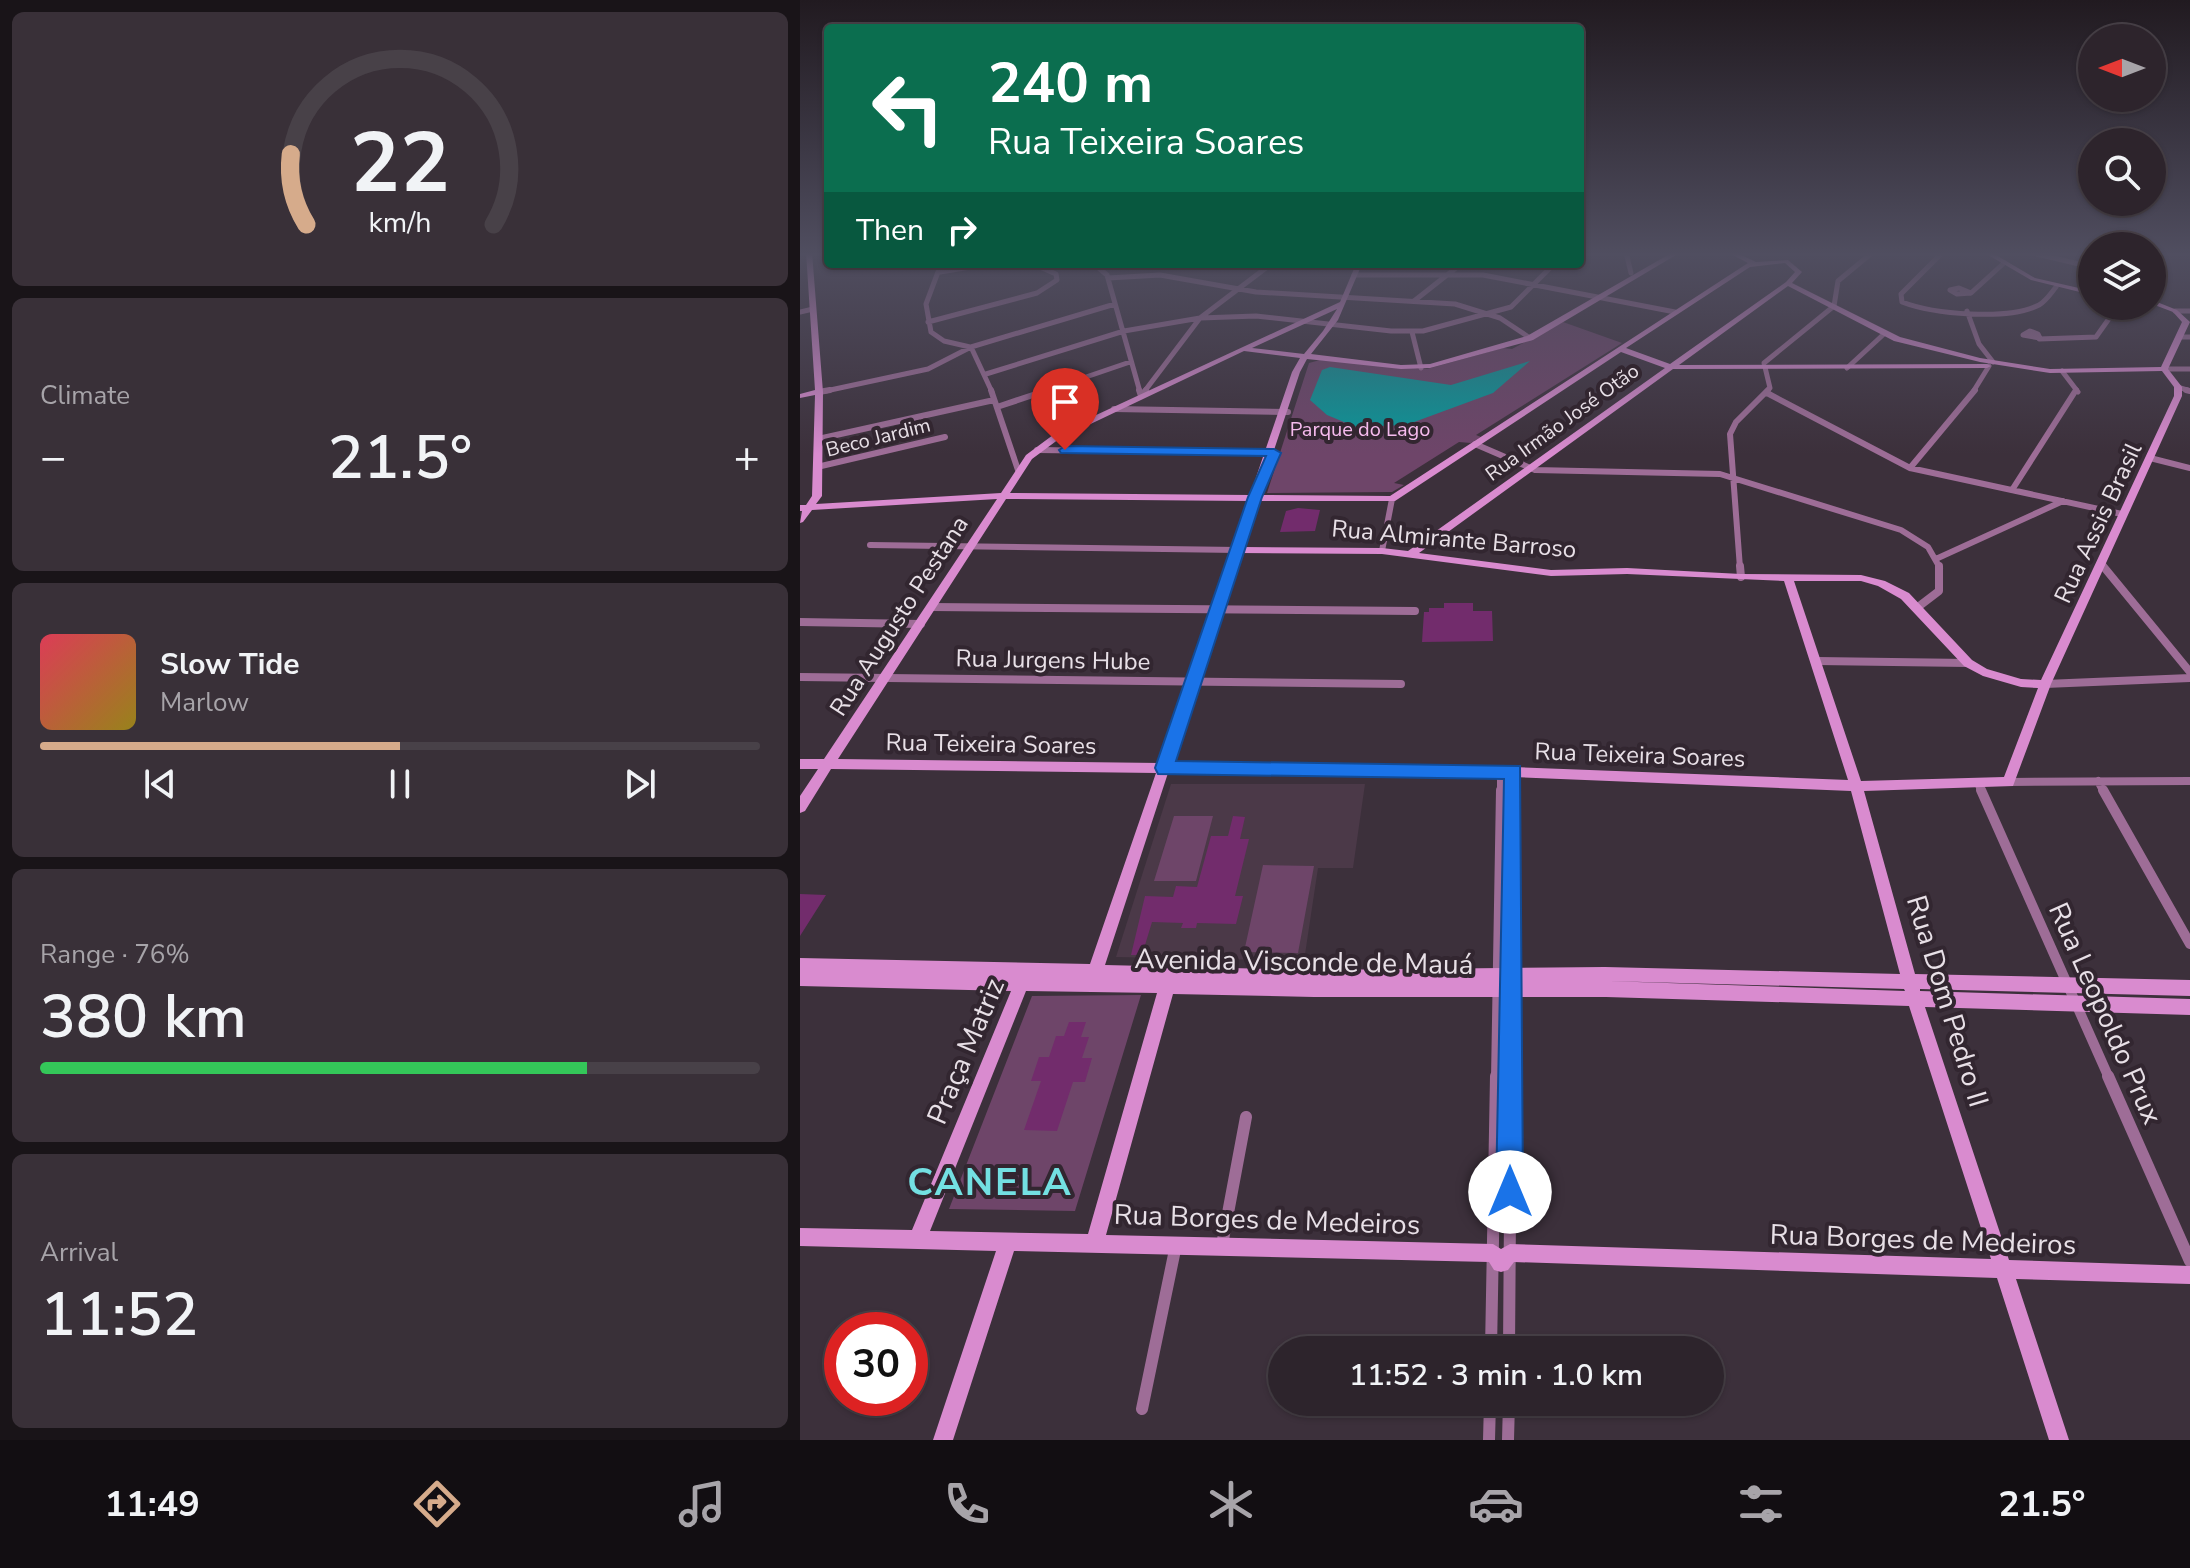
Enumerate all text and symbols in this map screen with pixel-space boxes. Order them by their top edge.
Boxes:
north arrow [2078,24,2166,112]
map controls [2078,24,2166,320]
text: 240 m [988,45,1153,122]
icon: left [856,56,960,160]
text: 22 [350,106,450,219]
text: Rua Teixeira Soares [988,118,1304,167]
button: search [2078,128,2166,216]
text: km/h [369,203,431,242]
icon: right [940,208,984,252]
text: Then [856,210,924,251]
button: layers [2078,232,2166,320]
street label: Rua Irmão José Otão [1480,358,1645,487]
pin [1031,368,1099,450]
text: Climate [40,378,130,413]
icon: arrive [1043,380,1087,424]
street label: Beco Jardim [823,411,933,464]
park label: Parque do Lago [1290,416,1430,443]
text: 21.5° [328,417,472,499]
text: − [40,428,66,488]
text: + [734,428,760,488]
street label: Rua Assis Brasil [2047,438,2149,608]
street label: Rua Augusto Pestana [822,510,976,722]
street label: Rua Almirante Barroso [1330,512,1578,566]
street label: Rua Jurgens Hube [955,642,1151,678]
text: Slow Tide [160,644,300,685]
text: Marlow [160,685,249,720]
street label: Rua Teixeira Soares [885,726,1097,762]
street label: Rua Teixeira Soares [1534,735,1746,775]
icon: previous [138,762,182,806]
icon: pause [378,762,422,806]
icon: next [618,762,662,806]
street label: Rua Dom Pedro II [1897,891,1997,1112]
street label: Rua Leopoldo Prux [2039,897,2171,1131]
text: Range · 76% [40,937,190,972]
street label: Avenida Visconde de Mauá [1134,940,1474,984]
street label: Praça Matriz [918,973,1014,1130]
text: 380 km [40,976,247,1058]
position arrow [1468,1150,1552,1234]
district label: CANELA [907,1157,1073,1208]
street label: Rua Borges de Medeiros [1113,1196,1421,1244]
street label: Rua Borges de Medeiros [1769,1216,2077,1264]
text: Arrival [40,1235,118,1270]
text: 11:52 [40,1274,198,1356]
speed limit sign: 30 [824,1312,928,1416]
text: 11:52 · 3 min · 1.0 km [1349,1355,1643,1396]
icon: directions [409,1476,465,1532]
icon: music [674,1476,730,1532]
icon: phone [939,1476,995,1532]
icon: climate [1203,1476,1259,1532]
icon: car [1468,1476,1524,1532]
icon: filters [1733,1476,1789,1532]
text: 11:49 [104,1480,200,1529]
text: 21.5° [1998,1480,2086,1529]

